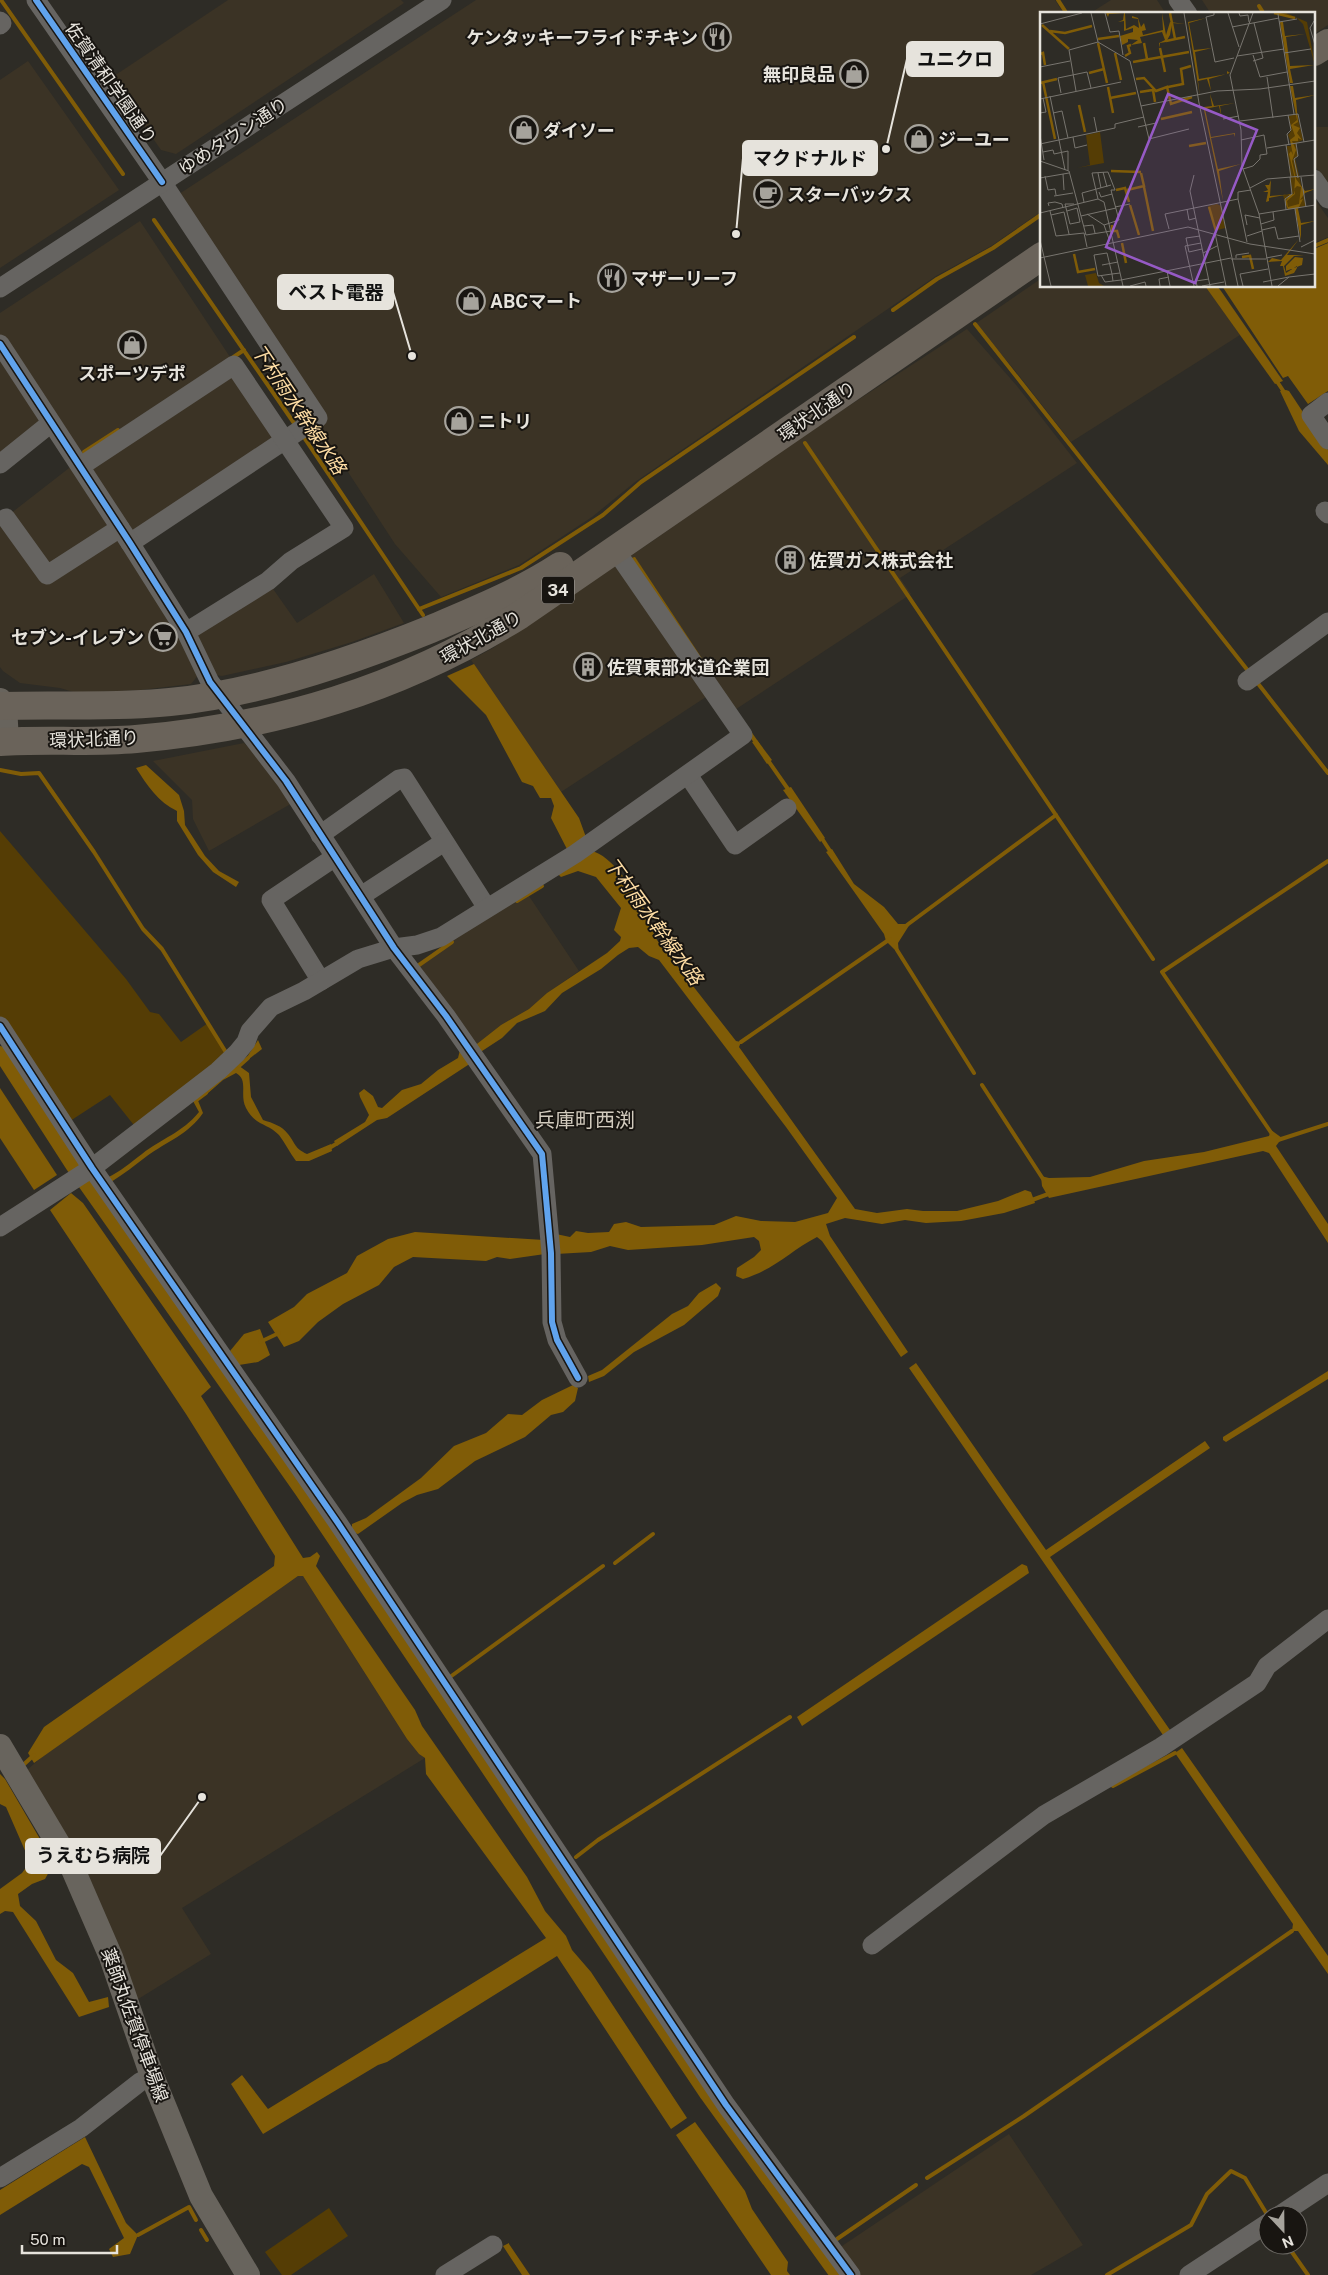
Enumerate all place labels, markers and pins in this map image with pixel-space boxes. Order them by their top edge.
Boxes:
restaurant icon: ケンタッキーフライドチキン [702,22,732,52]
place label: ケンタッキーフライドチキン [466,27,698,48]
callout: ユニクロ [907,42,1003,76]
shop icon: 無印良品 [839,59,869,89]
place label: 無印良品 [763,64,835,85]
shop icon: ダイソー [509,115,539,145]
place label: ダイソー [543,120,615,141]
shop icon: ジーユー [904,124,934,154]
place label: ジーユー [938,129,1010,150]
callout: マクドナルド [743,141,877,175]
cafe icon: スターバックス [753,179,783,209]
place label: スターバックス [787,184,912,205]
restaurant icon: マザーリーフ [597,263,627,293]
place label: マザーリーフ [631,268,738,289]
callout: ベスト電器 [278,275,393,309]
shop icon: ABCマート [456,286,486,316]
place label: ABCマート [490,291,582,312]
shop icon: スポーツデポ [117,330,147,360]
place label: スポーツデポ [78,363,186,384]
shop icon: ニトリ [444,406,474,436]
place label: ニトリ [478,411,532,432]
building icon: 佐賀ガス株式会社 [775,545,805,575]
place label: 佐賀ガス株式会社 [809,550,953,571]
supermarket icon: セブン-イレブン [148,622,178,652]
place label: セブン-イレブン [11,627,144,648]
building icon: 佐賀東部水道企業団 [573,652,603,682]
place label: 佐賀東部水道企業団 [607,657,769,678]
callout: うえむら病院 [26,1839,160,1873]

